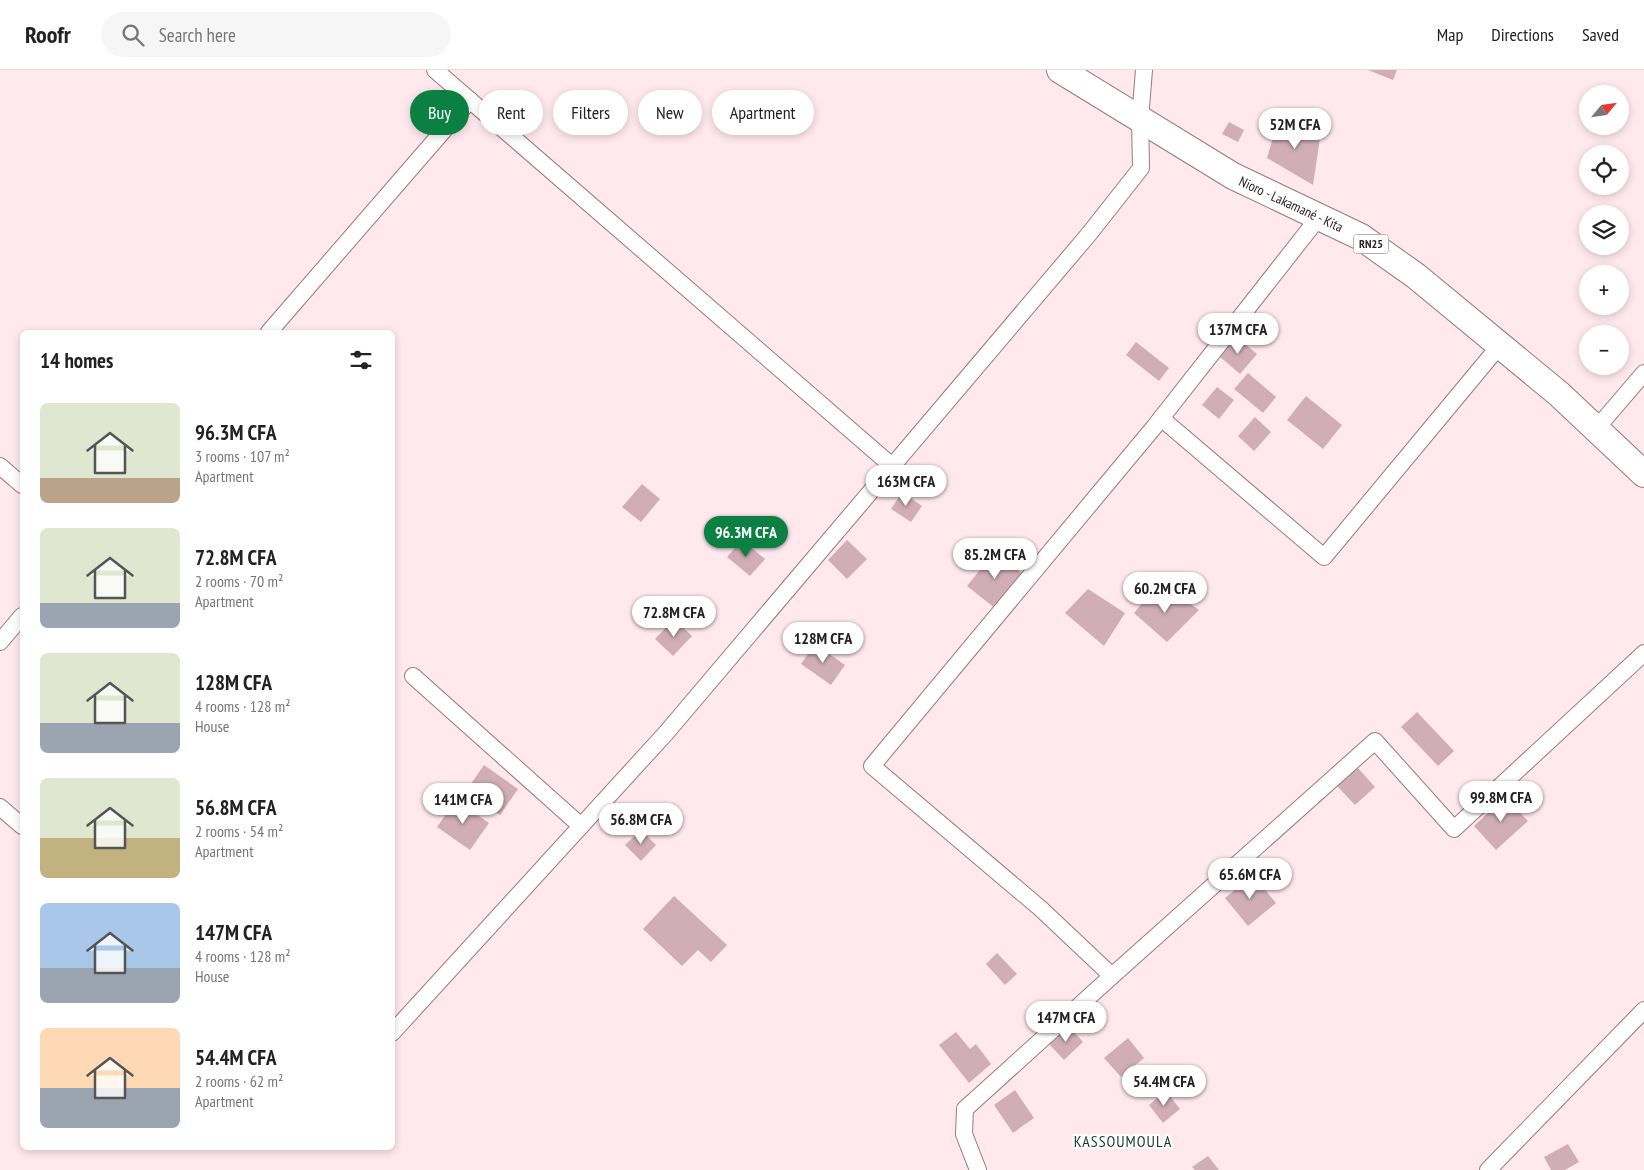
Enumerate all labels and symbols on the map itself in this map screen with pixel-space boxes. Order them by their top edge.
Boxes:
north arrow [1579,85,1629,135]
pin: 52M CFA [1249,108,1341,150]
street label: Nioro - Lakamané - Kita [1236,172,1346,236]
road number: RN25 [1354,234,1388,253]
pin: 137M CFA [1186,312,1290,355]
pin: 163M CFA [854,464,958,507]
pin: 96.3M CFA [689,516,803,558]
pin: 85.2M CFA [938,538,1052,580]
pin: 60.2M CFA [1108,572,1222,614]
pin: 72.8M CFA [617,596,731,638]
pin: 128M CFA [771,622,875,664]
pin: 99.8M CFA [1444,780,1558,823]
pin: 141M CFA [411,782,515,825]
pin: 56.8M CFA [584,802,698,845]
pin: 65.6M CFA [1193,858,1307,900]
pin: 147M CFA [1014,1000,1118,1043]
pin: 54.4M CFA [1107,1064,1221,1107]
district label: KASSOUMOULA [1074,1131,1172,1151]

